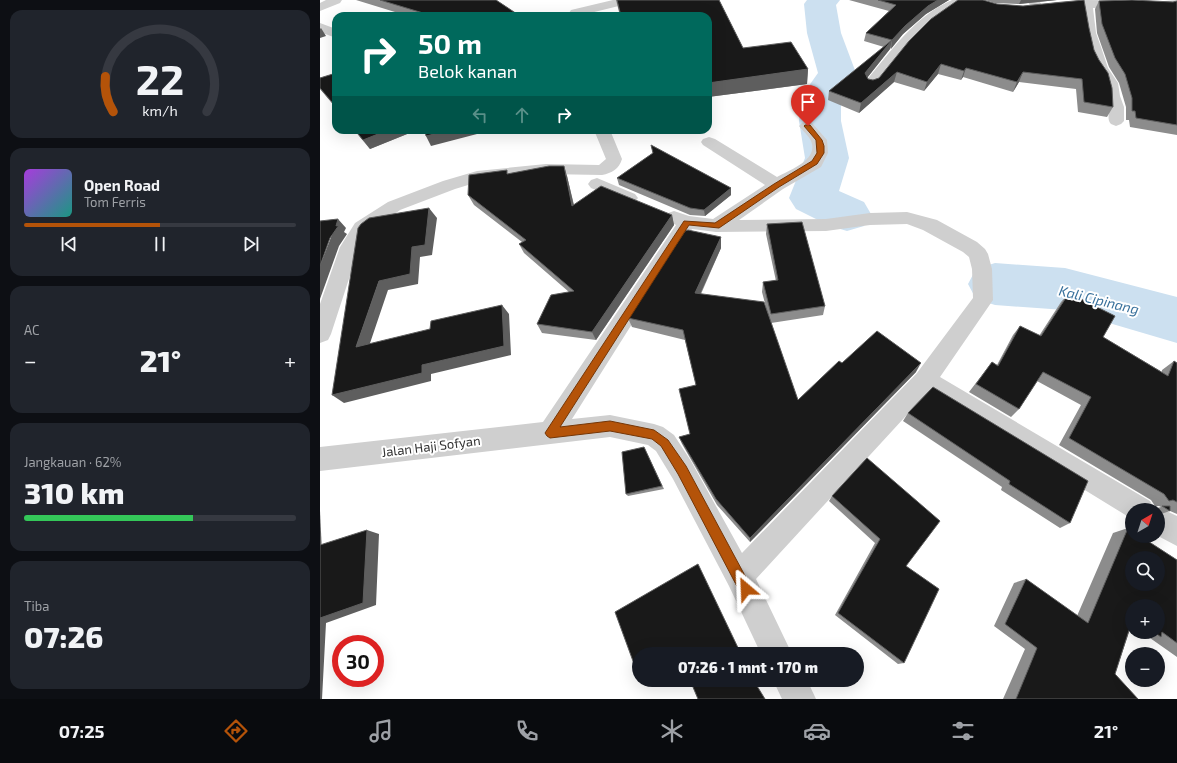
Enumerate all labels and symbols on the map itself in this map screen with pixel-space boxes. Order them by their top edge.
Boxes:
pin [791,85,825,126]
water label: Kali Cipinang [1057,281,1141,318]
street label: Jalan Haji Sofyan [381,432,481,460]
north arrow [1125,503,1165,543]
position arrow [725,568,767,610]
speed limit sign: 30 [332,635,384,687]

